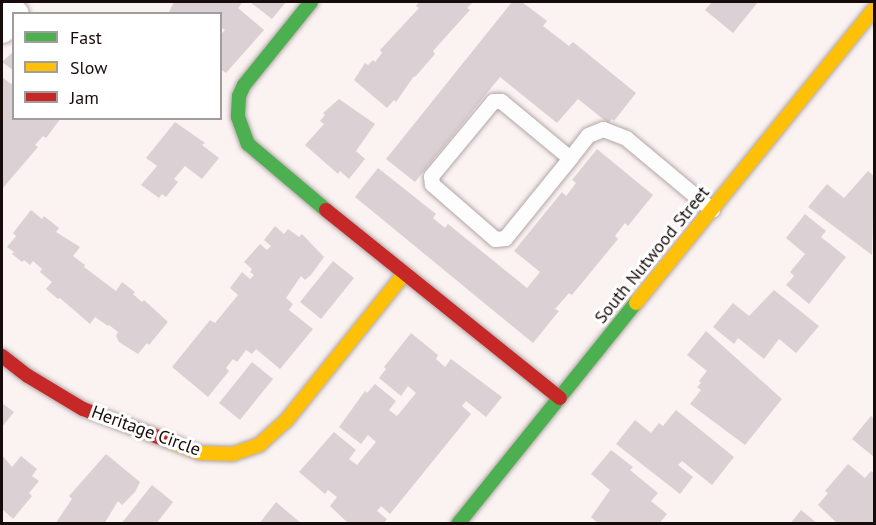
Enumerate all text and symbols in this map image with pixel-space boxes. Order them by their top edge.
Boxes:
legend [12,12,222,120]
text: Fast [70,26,102,49]
text: Slow [70,56,108,79]
text: Jam [70,86,99,109]
street label: South Nutwood Street [590,182,714,328]
street label: Heritage Circle [88,401,204,461]

